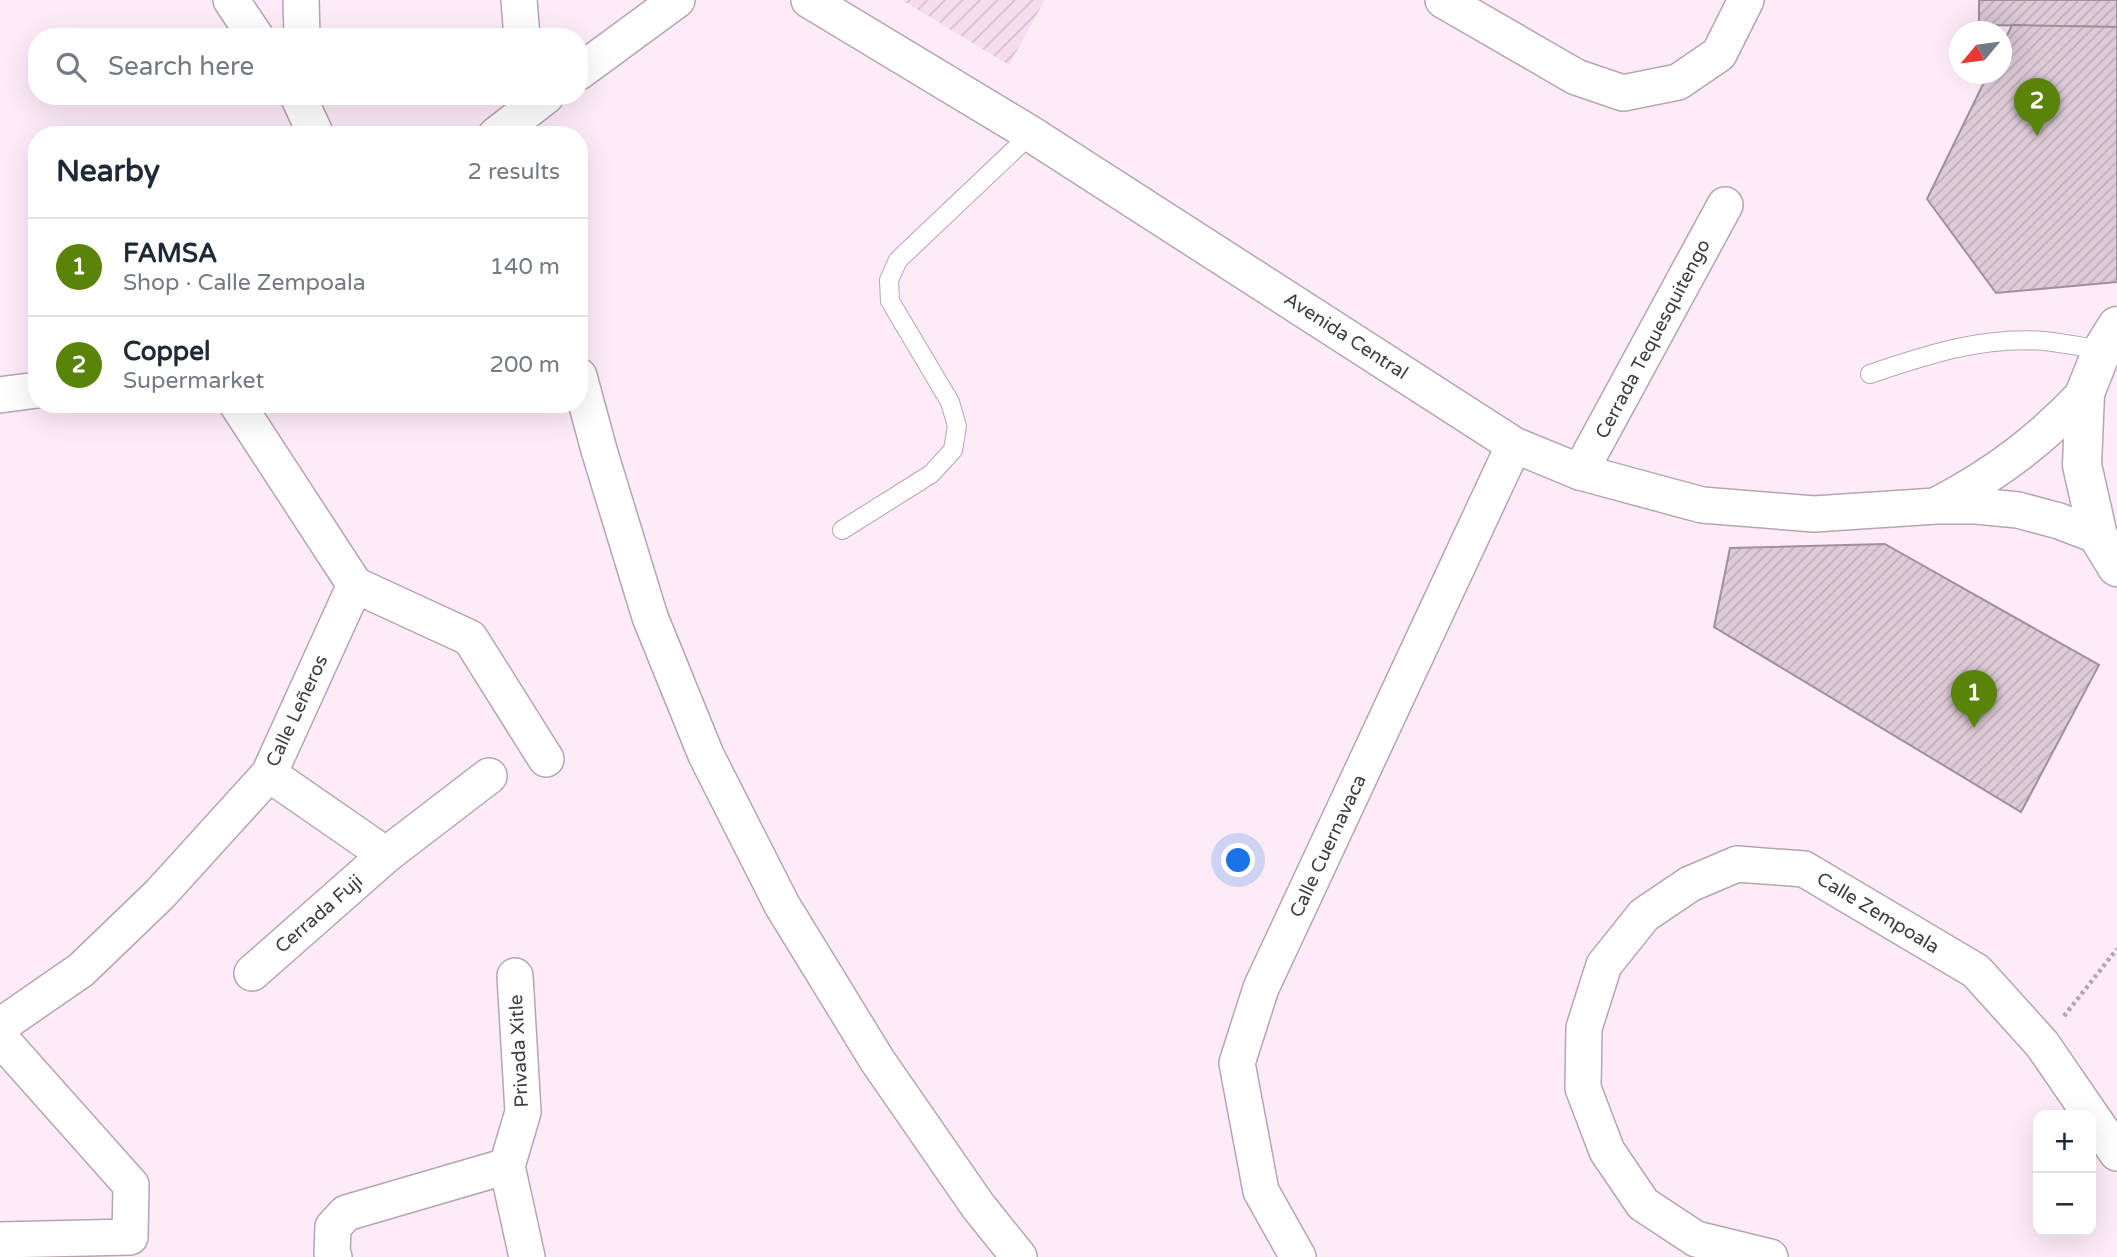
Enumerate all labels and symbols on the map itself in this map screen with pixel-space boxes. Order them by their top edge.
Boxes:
north arrow [1949,21,2012,84]
pin: 2 [2014,78,2060,136]
street label: Cerrada Tequesquitengo [1591,236,1715,442]
street label: Avenida Central [1280,288,1412,384]
street label: Calle Leñeros [262,652,332,770]
pin: 1 [1951,670,1997,728]
street label: Calle Cuernavaca [1285,771,1371,921]
your location [1221,843,1255,877]
street label: Calle Zempoala [1813,868,1943,958]
street label: Cerrada Fuji [271,870,367,958]
street label: Privada Xitle [505,994,533,1108]

